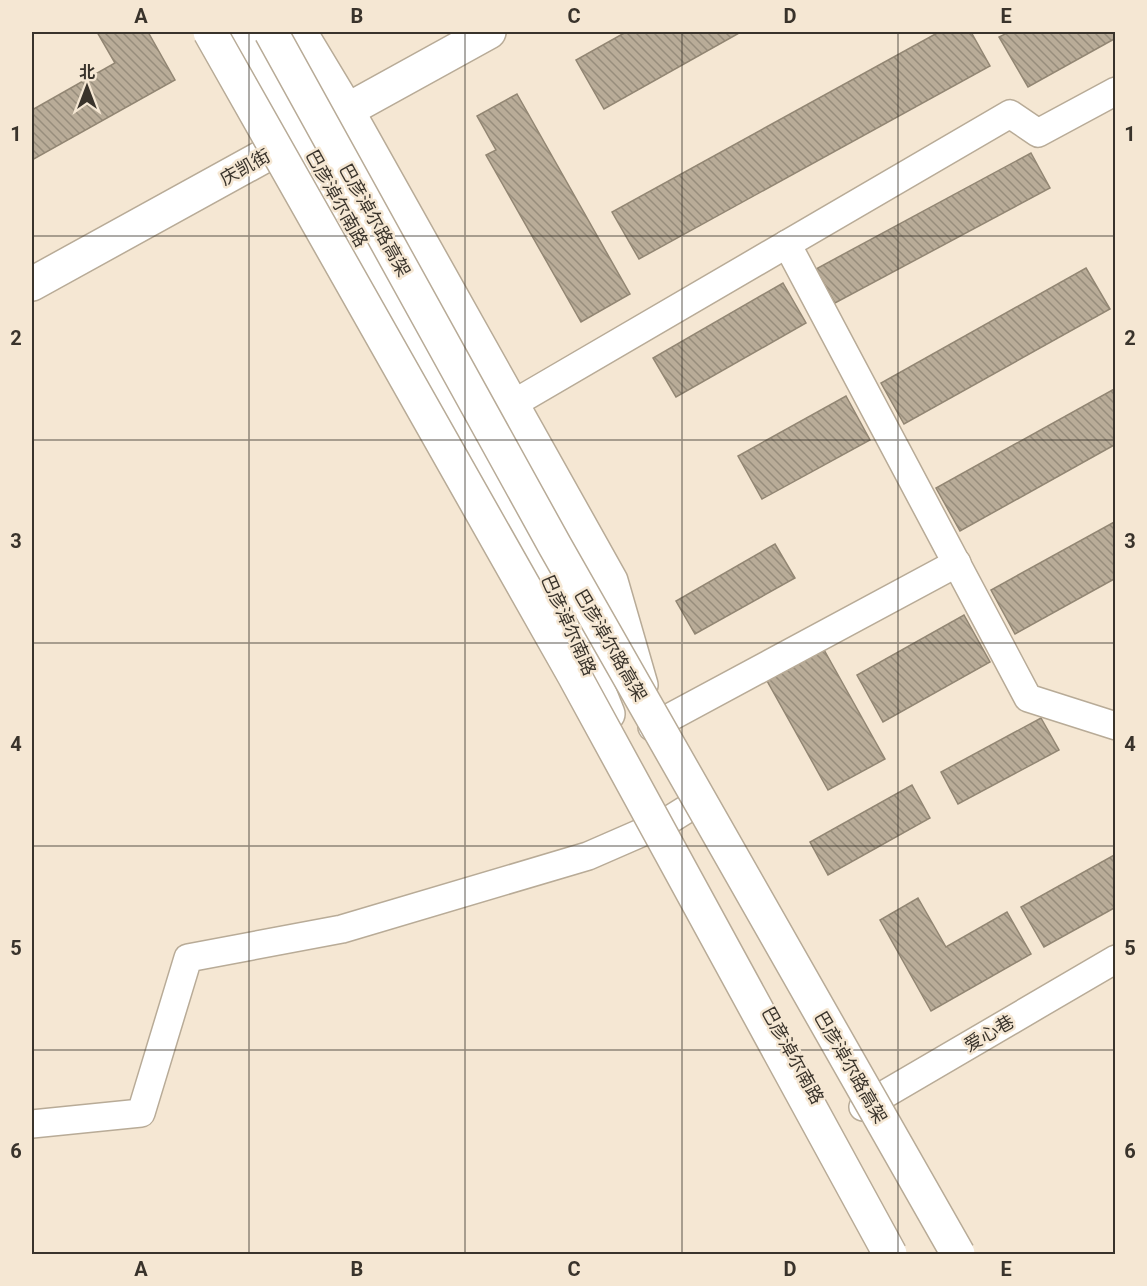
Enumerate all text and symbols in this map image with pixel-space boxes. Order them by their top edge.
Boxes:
text: A [134,4,148,28]
text: B [351,4,363,28]
text: C [567,4,581,28]
text: D [784,4,797,28]
text: E [1000,4,1012,28]
north arrow [57,57,117,117]
text: 北 [79,63,95,82]
text: 1 [10,122,22,146]
text: 1 [1124,122,1136,146]
street label: 庆凯街 [216,145,274,189]
street label: 巴彦淖尔南路 [302,146,372,250]
street label: 巴彦淖尔路高架 [335,160,415,280]
text: 2 [10,326,22,350]
text: 2 [1124,326,1136,350]
text: 3 [10,529,22,553]
text: 3 [1124,529,1136,553]
street label: 巴彦淖尔南路 [537,571,601,679]
street label: 巴彦淖尔路高架 [570,585,652,705]
text: 4 [10,732,22,756]
text: 4 [1124,732,1136,756]
text: 5 [10,936,22,960]
text: 5 [1124,936,1136,960]
street label: 巴彦淖尔南路 [758,1003,828,1107]
street label: 巴彦淖尔路高架 [810,1007,892,1127]
street label: 爱心巷 [960,1010,1018,1056]
text: 6 [10,1139,22,1163]
text: 6 [1124,1139,1136,1163]
text: A [134,1257,148,1281]
text: B [351,1257,363,1281]
text: C [567,1257,581,1281]
text: D [784,1257,797,1281]
text: E [1000,1257,1012,1281]

